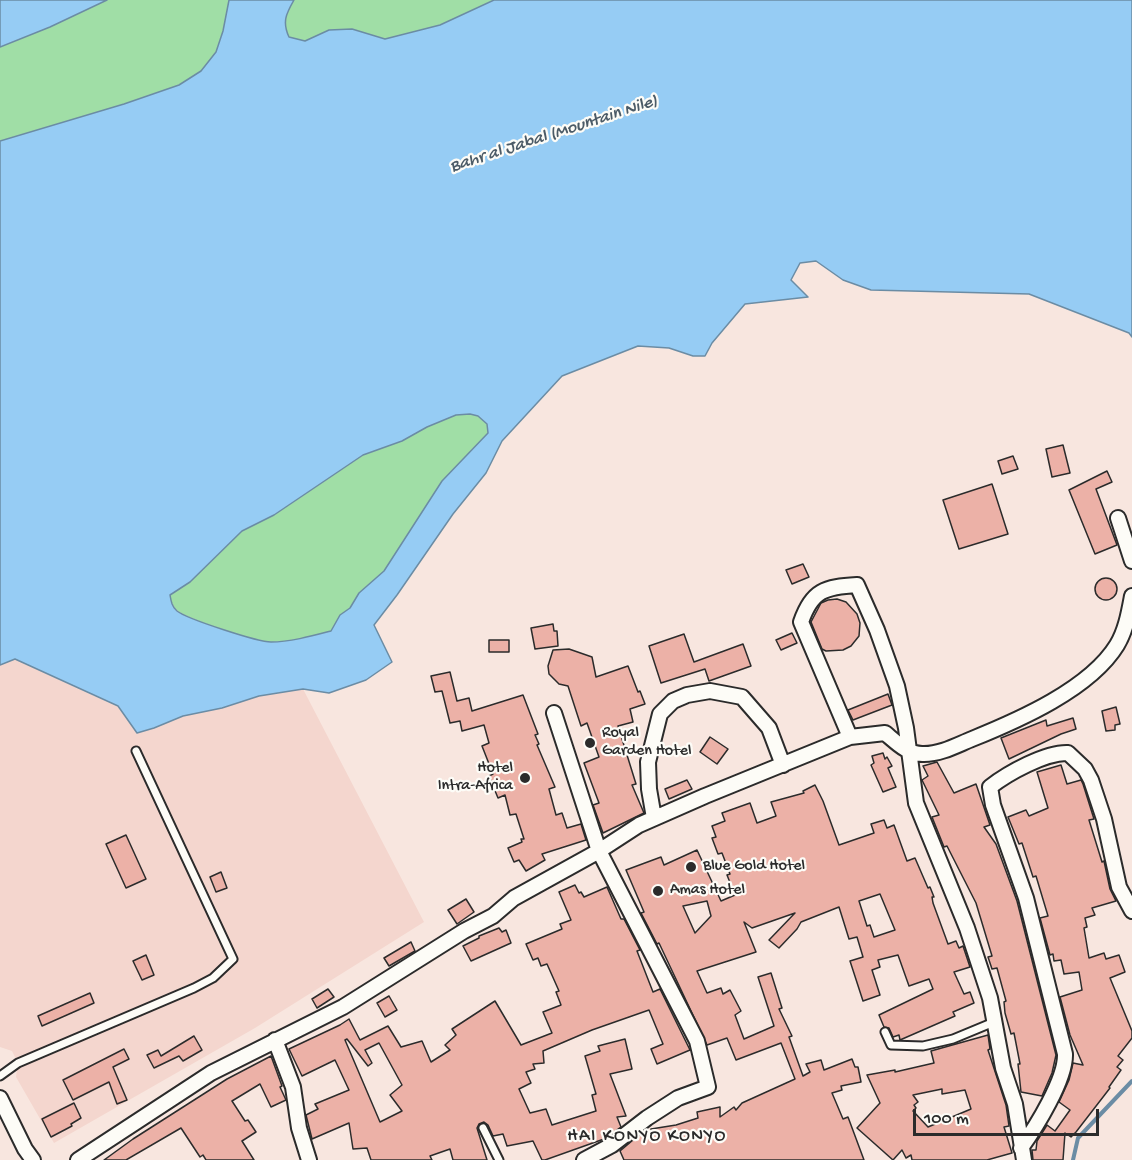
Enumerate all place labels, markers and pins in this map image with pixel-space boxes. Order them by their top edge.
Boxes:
place label: Royal Garden Hotel [602,724,691,762]
marker: Royal Garden Hotel [583,736,597,750]
place label: Hotel Intra-Africa [438,759,513,797]
marker: Hotel Intra-Africa [518,771,532,785]
place label: Blue Gold Hotel [703,857,805,877]
marker: Blue Gold Hotel [684,860,698,874]
place label: Amas Hotel [670,881,745,901]
marker: Amas Hotel [651,884,665,898]

